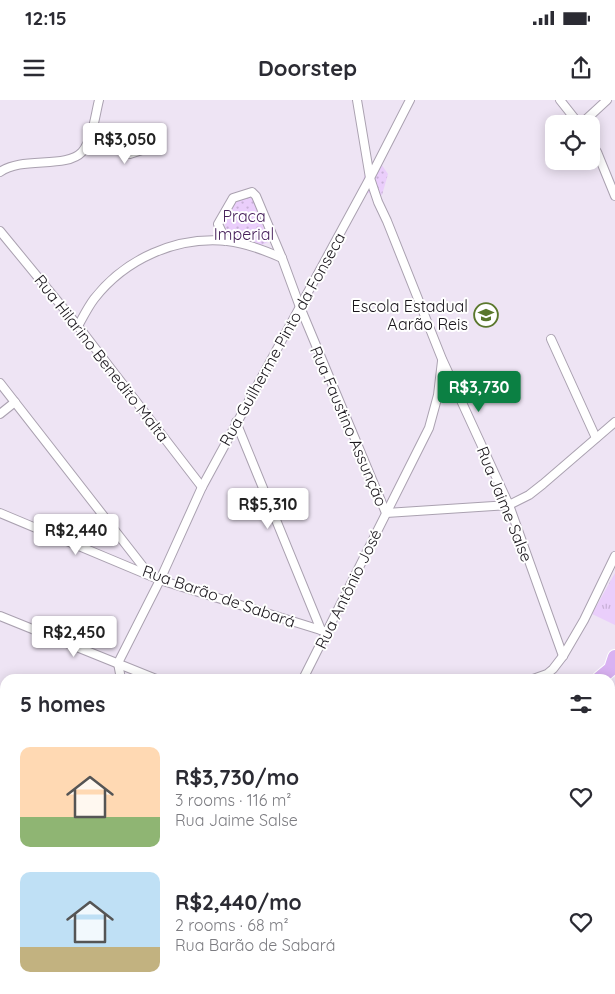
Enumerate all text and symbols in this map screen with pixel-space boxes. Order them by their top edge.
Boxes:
text: 12:15 [25,6,67,30]
icon: menu [20,54,48,82]
text: Doorstep [258,54,357,82]
icon: share [567,54,595,82]
map controls [545,115,600,170]
button: locate [545,115,600,170]
pin: R$3,050 [79,122,171,165]
text: R$3,050 [94,129,156,149]
park label: Praca Imperial [214,206,274,244]
street label: Rua Guilherme Pinto da Fonseca [215,229,349,449]
street label: Rua Hilarino Benedito Malta [30,270,174,446]
place label: Escola Estadual Aarão Reis [352,296,468,334]
school or university icon: Escola Estadual Aarão Reis [473,302,499,328]
street label: Rua Faustino Assunção [306,343,392,509]
pin: R$3,730 [433,370,525,413]
text: R$3,730 [449,377,509,397]
street label: Rua Jaime Salse [473,443,537,565]
pin: R$5,310 [222,488,314,530]
text: R$5,310 [239,494,297,514]
pin: R$2,440 [30,514,122,556]
text: R$2,440 [45,520,107,540]
street label: Rua Antônio José [310,526,386,652]
street label: Rua Barão de Sabará [140,560,298,632]
pin: R$2,450 [28,616,120,658]
text: R$2,450 [43,622,105,642]
icon: filters [567,690,595,718]
text: 5 homes [20,691,105,717]
text: R$3,730/mo [175,764,299,790]
icon: home [60,767,120,827]
icon: heart [567,783,595,811]
text: 3 rooms · 116 m² [175,790,291,810]
text: Rua Jaime Salse [175,810,298,830]
text: R$2,440/mo [175,889,302,915]
icon: home [60,892,120,952]
icon: heart [567,908,595,936]
text: 2 rooms · 68 m² [175,915,289,935]
text: Rua Barão de Sabará [175,935,335,955]

